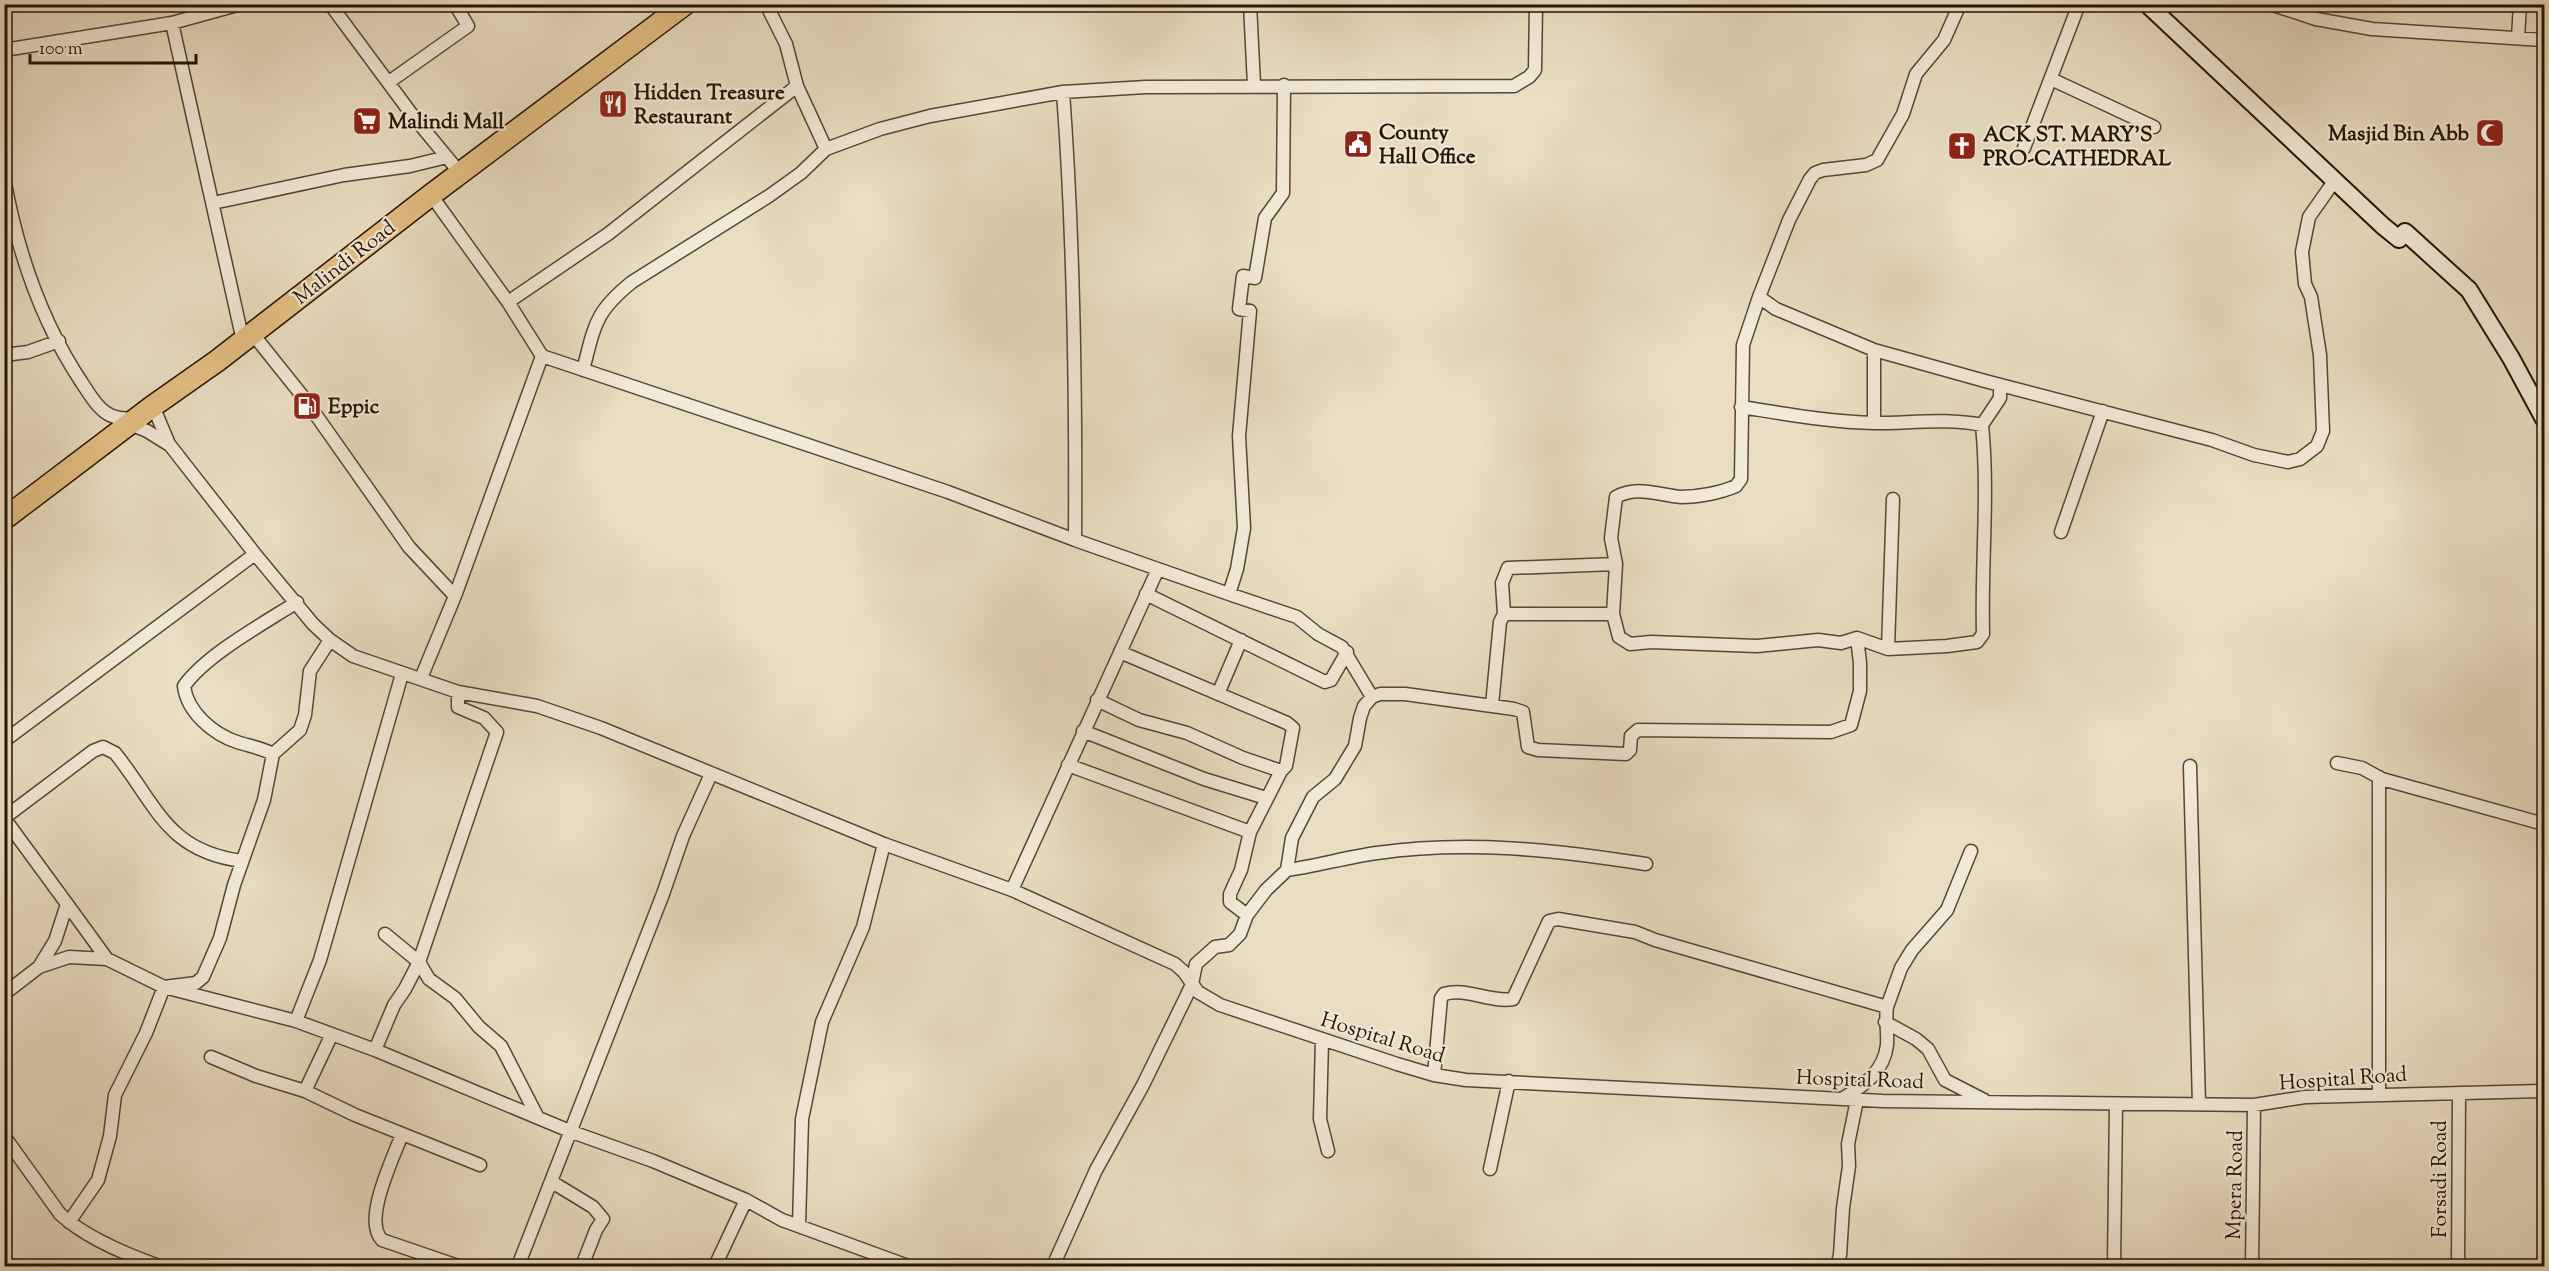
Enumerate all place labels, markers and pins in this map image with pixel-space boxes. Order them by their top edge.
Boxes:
place label: Hidden Treasure Restaurant [634,79,785,133]
restaurant icon: Hidden Treasure Restaurant [597,88,629,120]
supermarket icon: Malindi Mall [351,105,383,137]
place label: Malindi Mall [388,108,504,138]
mosque icon: Masjid Bin Abb [2474,117,2506,149]
place label: County Hall Office [1379,119,1476,173]
place label: Masjid Bin Abb [2328,120,2470,150]
place label: ACK ST. MARY'S PRO-CATHEDRAL [1983,121,2171,175]
public building icon: County Hall Office [1342,128,1374,160]
church icon: ACK ST. MARY'S PRO-CATHEDRAL [1946,130,1978,162]
fuel station icon: Eppic [291,390,323,422]
place label: Eppic [328,393,380,423]

